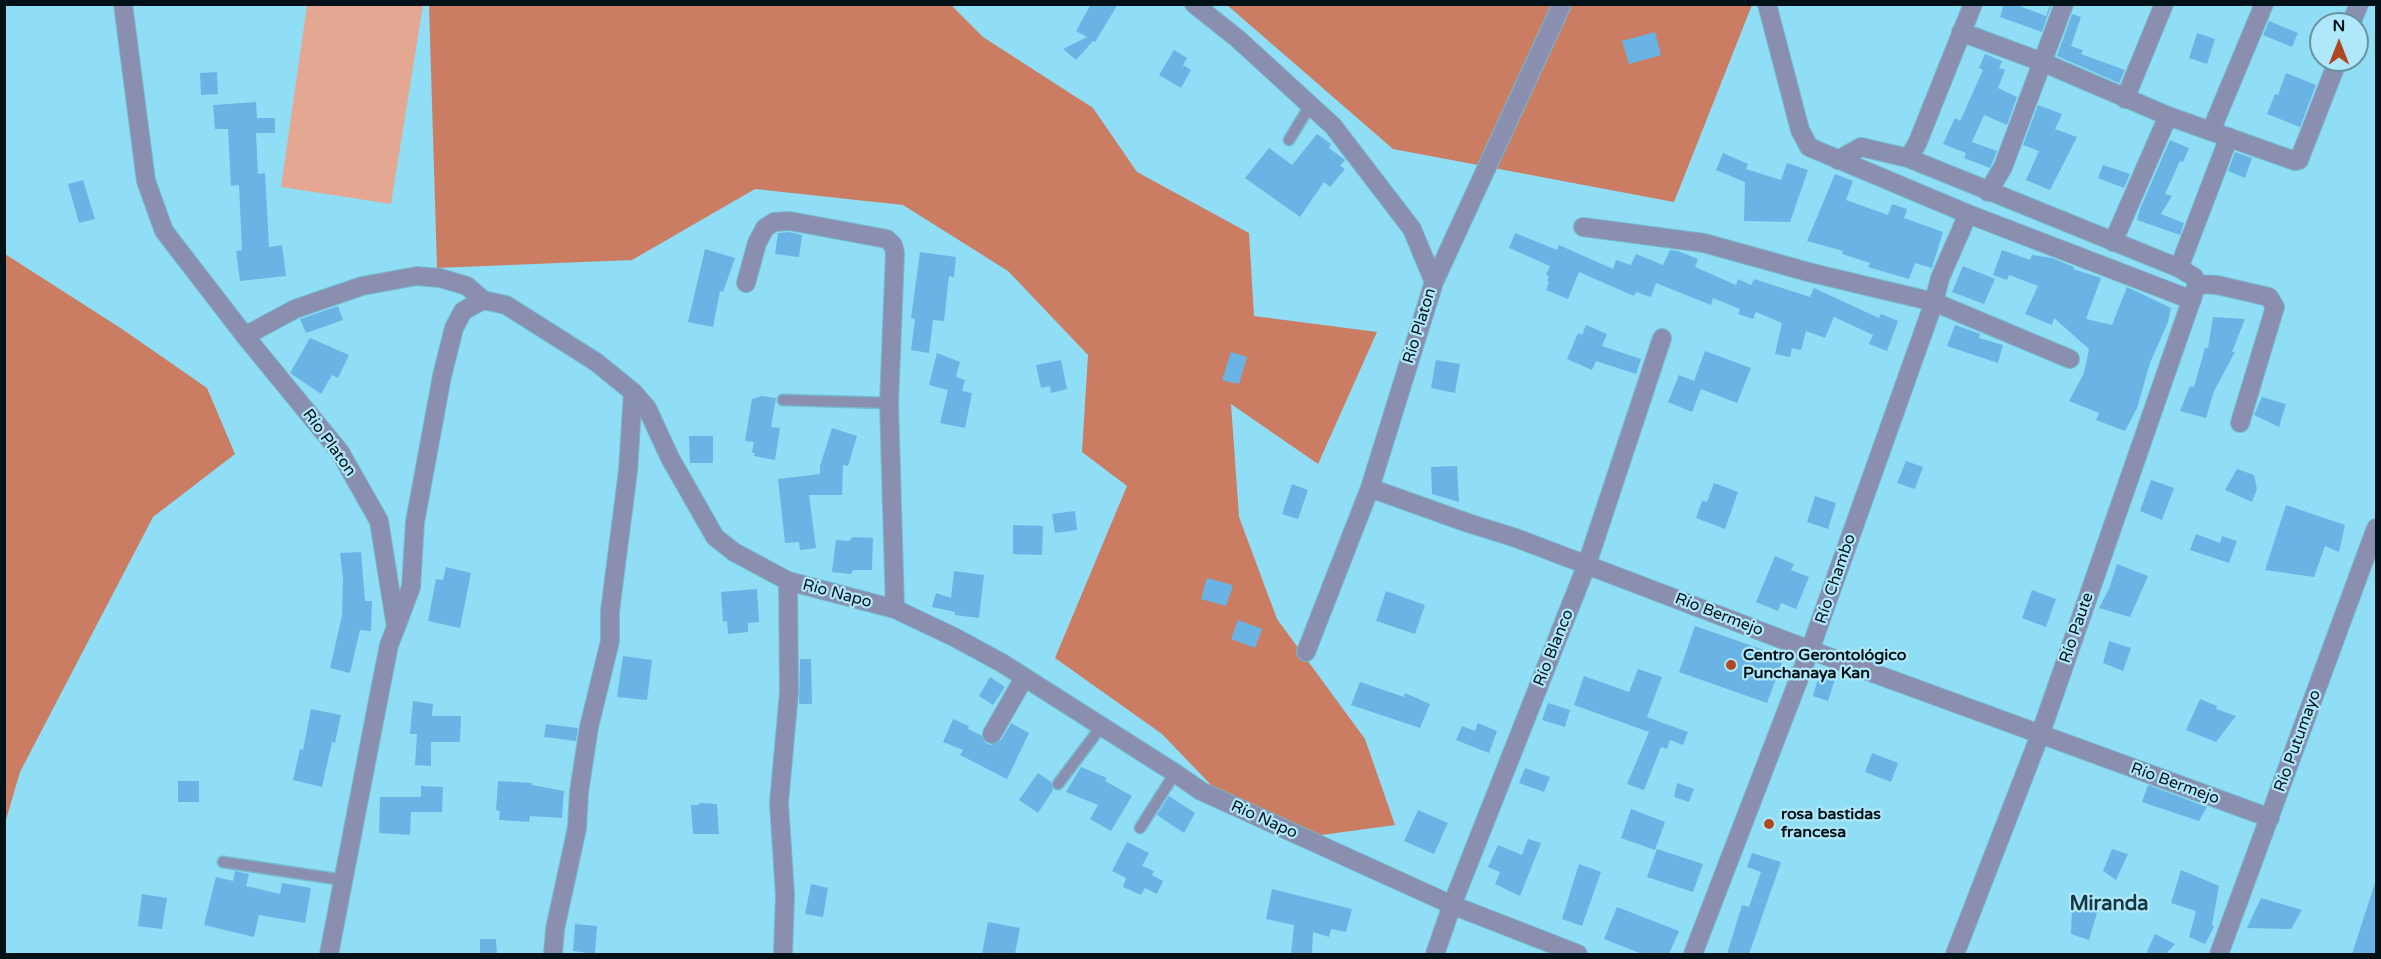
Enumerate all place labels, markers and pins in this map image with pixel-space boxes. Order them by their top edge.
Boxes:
place label: Centro Gerontológico Punchanaya Kan [1743,646,1906,684]
marker: Centro Gerontológico Punchanaya Kan [1724,658,1738,672]
place label: rosa bastidas francesa [1781,805,1881,843]
marker: rosa bastidas francesa [1762,817,1776,831]

